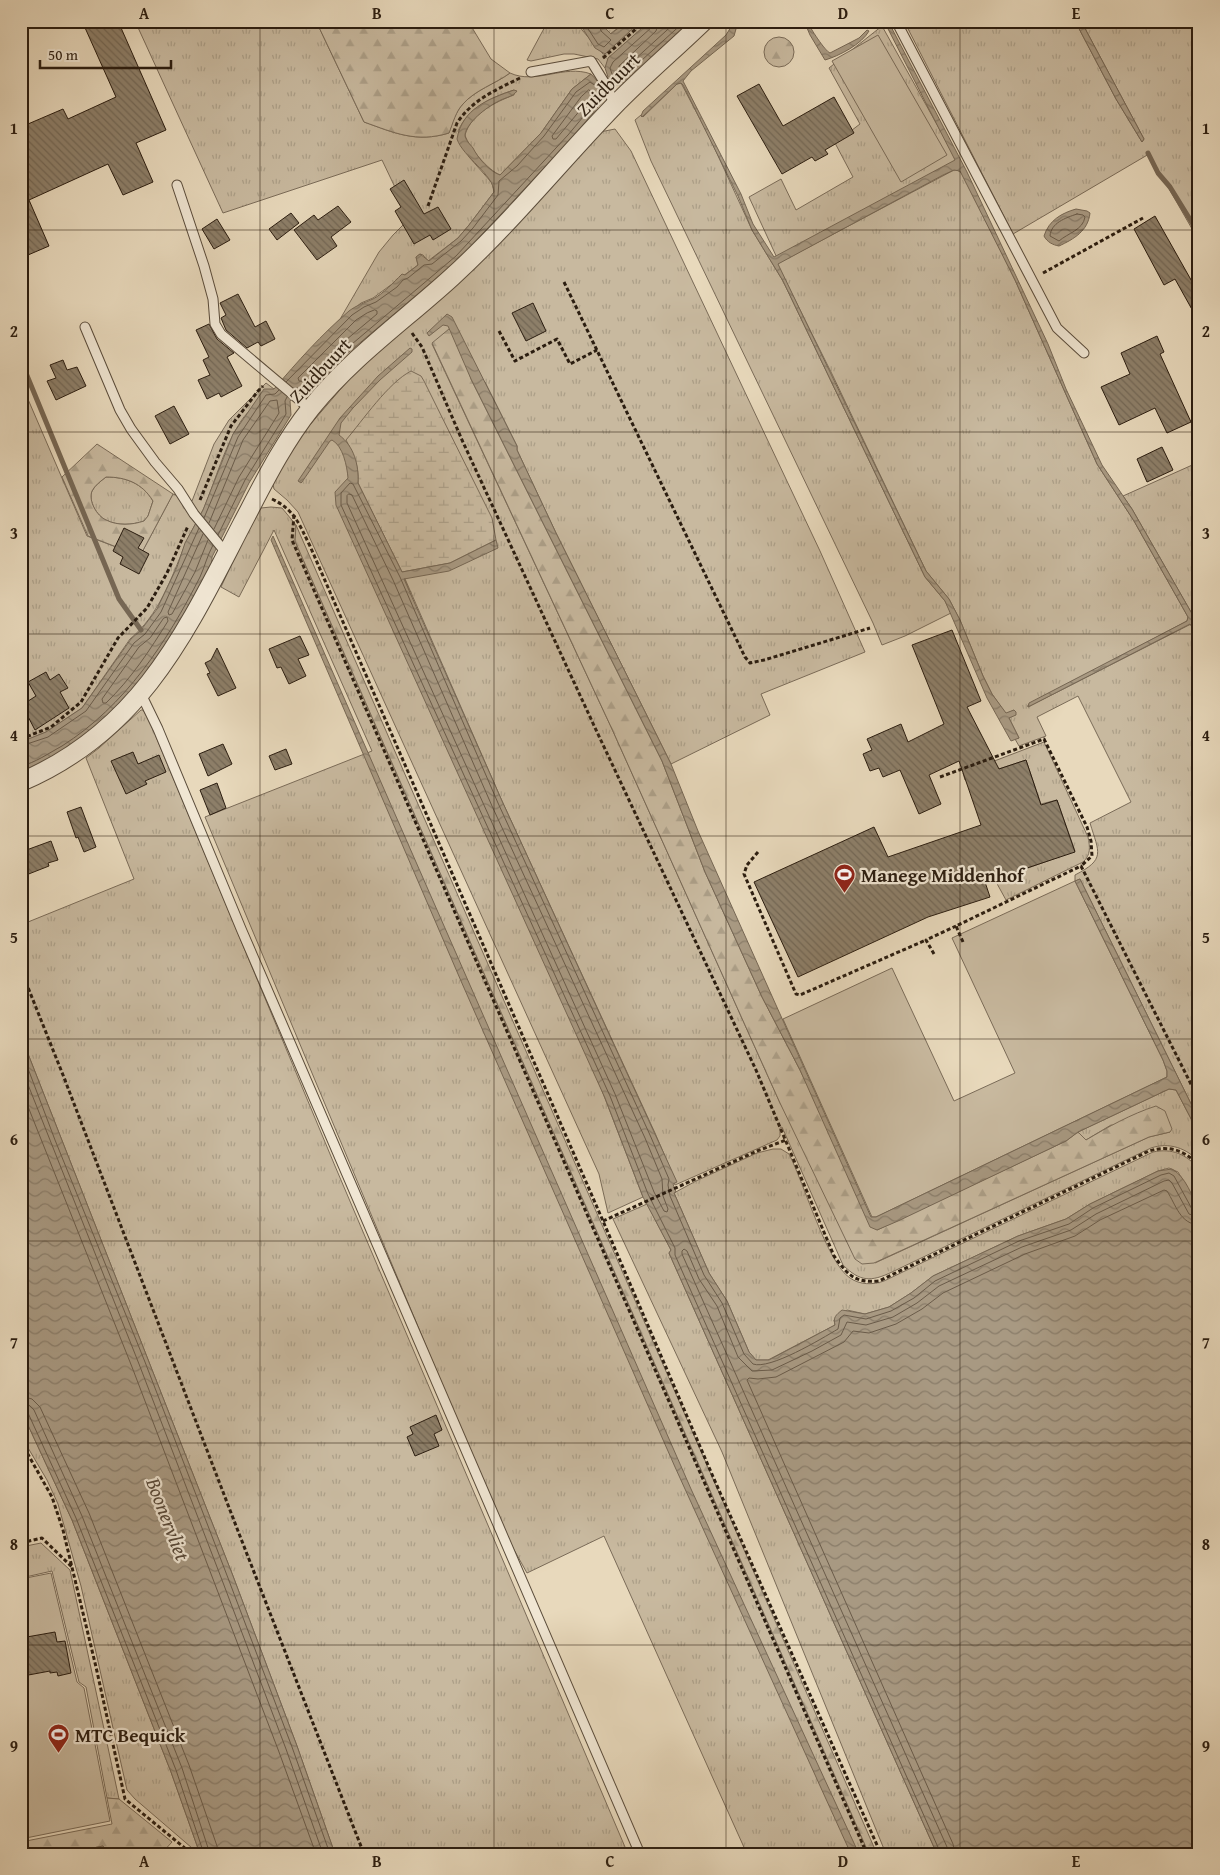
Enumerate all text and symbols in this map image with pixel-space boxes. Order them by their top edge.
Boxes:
text: A [139,1,150,25]
text: B [372,1,382,25]
text: C [605,1,615,25]
text: D [838,1,848,25]
text: E [1072,1,1081,25]
scale bar [40,38,171,70]
text: 50 m [48,44,79,65]
street label: Zuidbuurt [570,45,647,122]
text: 1 [10,116,18,140]
text: 1 [1202,116,1210,140]
text: 2 [10,319,18,343]
text: 2 [1202,319,1210,343]
street label: Zuidbuurt [282,331,358,409]
text: 3 [10,521,18,545]
text: 3 [1202,521,1210,545]
text: 4 [10,723,18,747]
text: 4 [1202,723,1210,747]
place label: Manege Middenhof [861,861,1026,889]
sports icon: Manege Middenhof [833,863,857,894]
text: 5 [10,925,18,949]
text: 5 [1202,925,1210,949]
text: 6 [10,1127,18,1151]
text: 6 [1202,1127,1210,1151]
text: 7 [10,1330,18,1354]
text: 7 [1202,1330,1210,1354]
water label: Boonervliet [139,1472,198,1565]
text: 8 [10,1532,18,1556]
text: 8 [1202,1532,1210,1556]
place label: MTC Bequick [75,1721,185,1749]
sports icon: MTC Bequick [47,1723,71,1754]
text: 9 [10,1734,18,1758]
text: 9 [1202,1734,1210,1758]
text: A [139,1849,150,1873]
text: B [372,1849,382,1873]
text: C [605,1849,615,1873]
text: D [838,1849,848,1873]
text: E [1072,1849,1081,1873]

